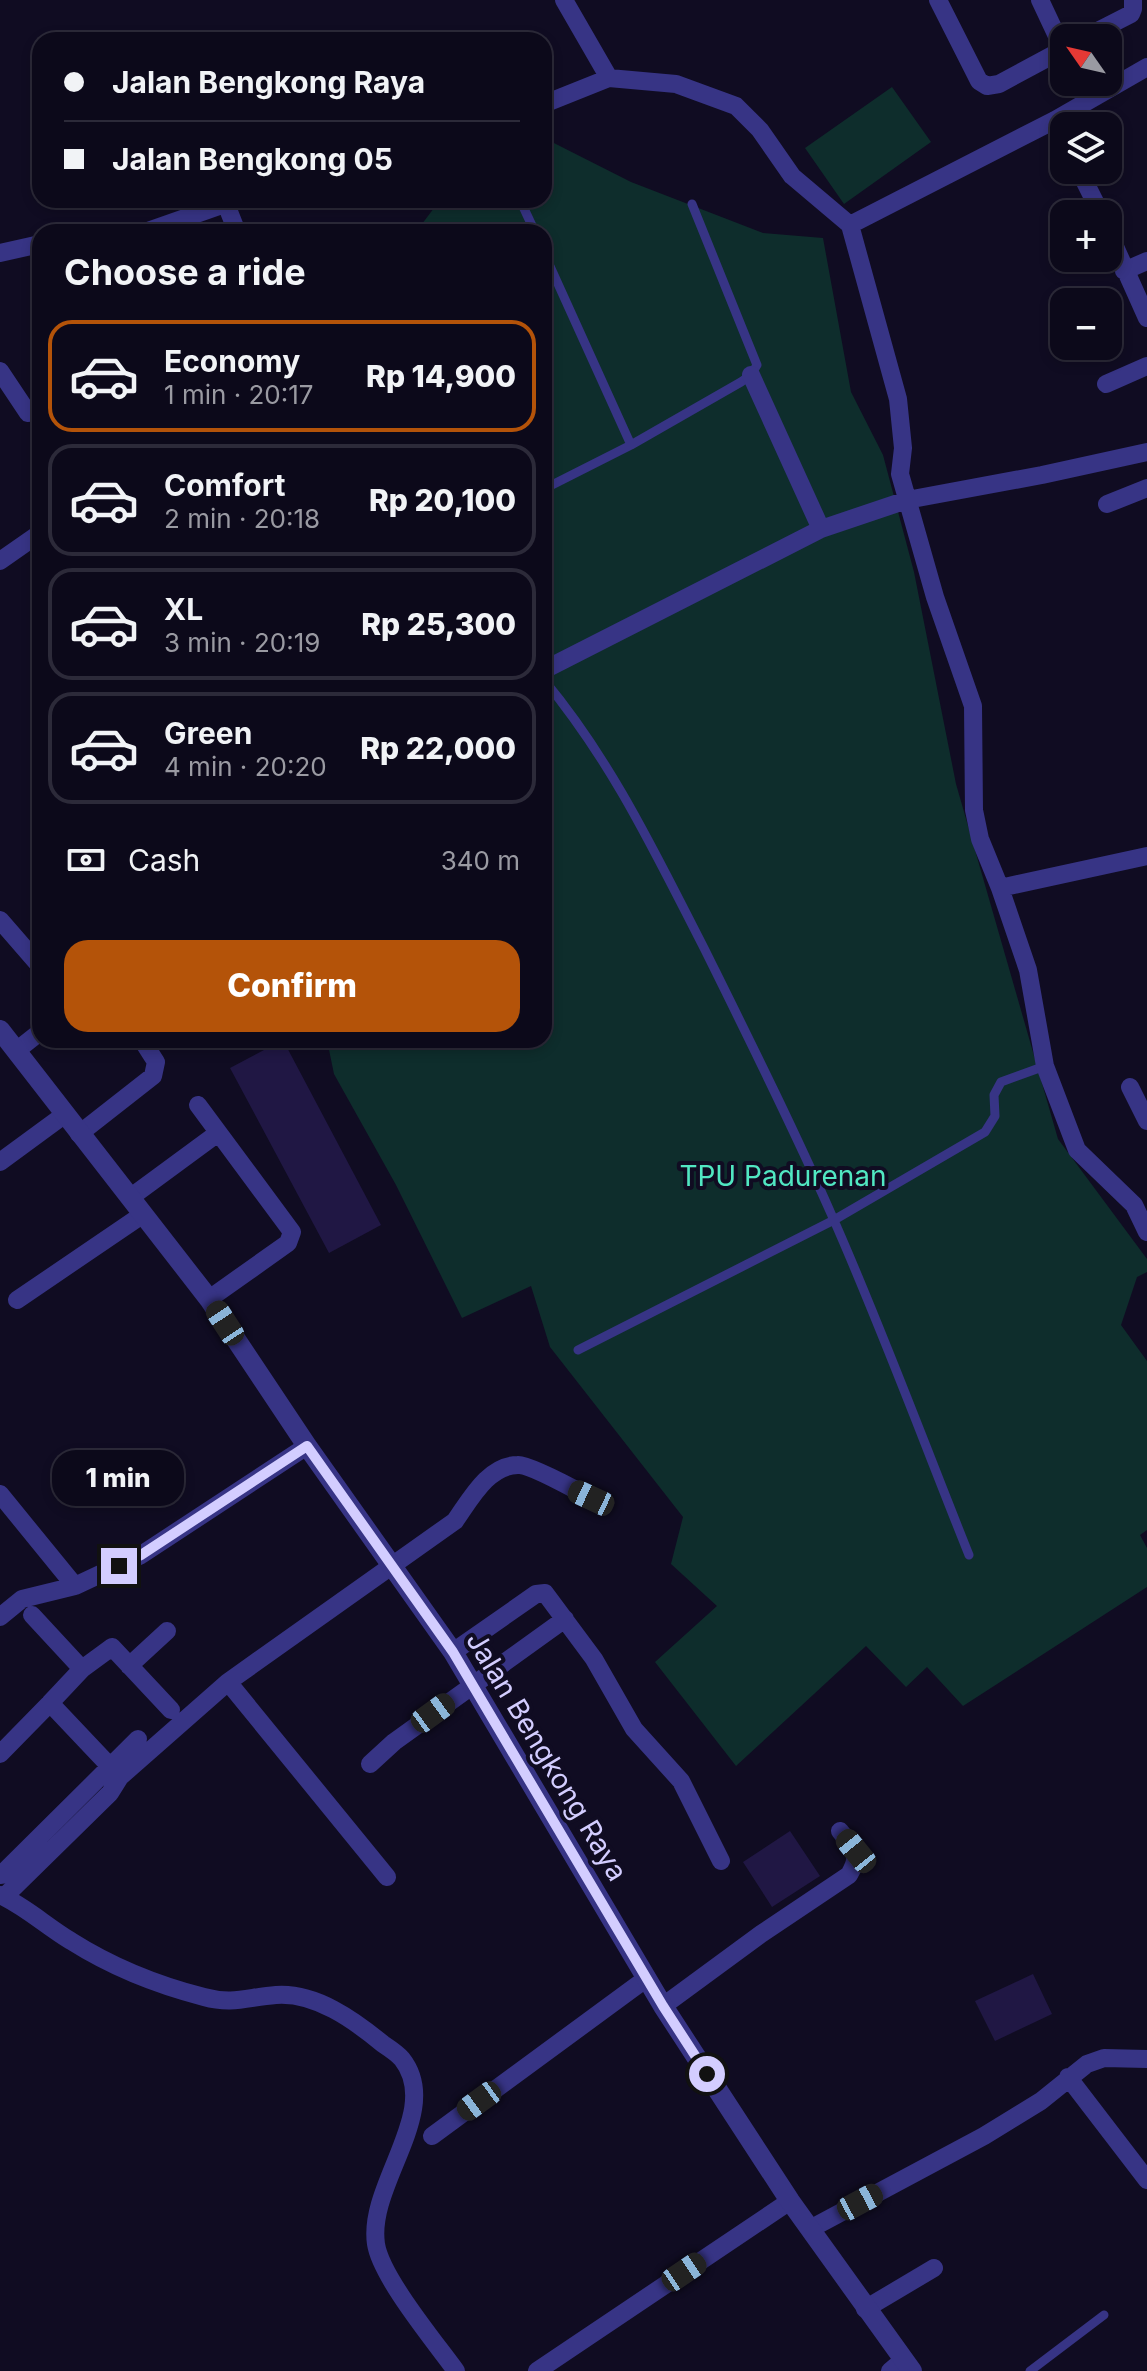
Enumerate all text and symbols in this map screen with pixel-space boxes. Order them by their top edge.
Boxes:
north arrow [1050,24,1122,96]
map controls [1050,24,1122,360]
text: Jalan Bengkong Raya [112,64,425,100]
button: layers [1050,112,1122,184]
text: Jalan Bengkong 05 [112,141,393,177]
button: + [1050,200,1122,272]
text: Choose a ride [64,250,306,294]
button: − [1050,288,1122,360]
icon: car [68,340,140,412]
text: Economy [164,343,300,379]
text: Rp 14,900 [366,358,516,394]
text: 1 min · 20:17 [164,379,313,410]
icon: car [68,464,140,536]
text: Comfort [164,467,285,503]
text: Rp 20,100 [369,482,516,518]
text: 2 min · 20:18 [164,503,320,534]
icon: car [68,588,140,660]
text: XL [164,591,203,627]
text: Rp 25,300 [361,606,516,642]
text: 3 min · 20:19 [164,627,320,658]
icon: car [68,712,140,784]
text: Green [164,715,252,751]
text: Rp 22,000 [360,730,516,766]
text: 4 min · 20:20 [164,751,327,782]
icon: cash [64,838,108,882]
text: Cash [128,842,200,878]
text: 340 m [441,845,520,876]
button: Confirm [64,940,520,1032]
park label: TPU Padurenan [679,1159,887,1193]
car [202,1296,248,1350]
callout: 1 min [53,1450,185,1506]
text: 1 min [85,1462,151,1493]
car [564,1477,618,1519]
route end [101,1548,137,1584]
street label: Jalan Bengkong Raya [459,1625,635,1887]
car [407,1689,459,1737]
car [832,1825,880,1877]
route start [689,2056,725,2092]
car [453,2077,505,2125]
car [833,2180,887,2224]
car [657,2249,711,2295]

